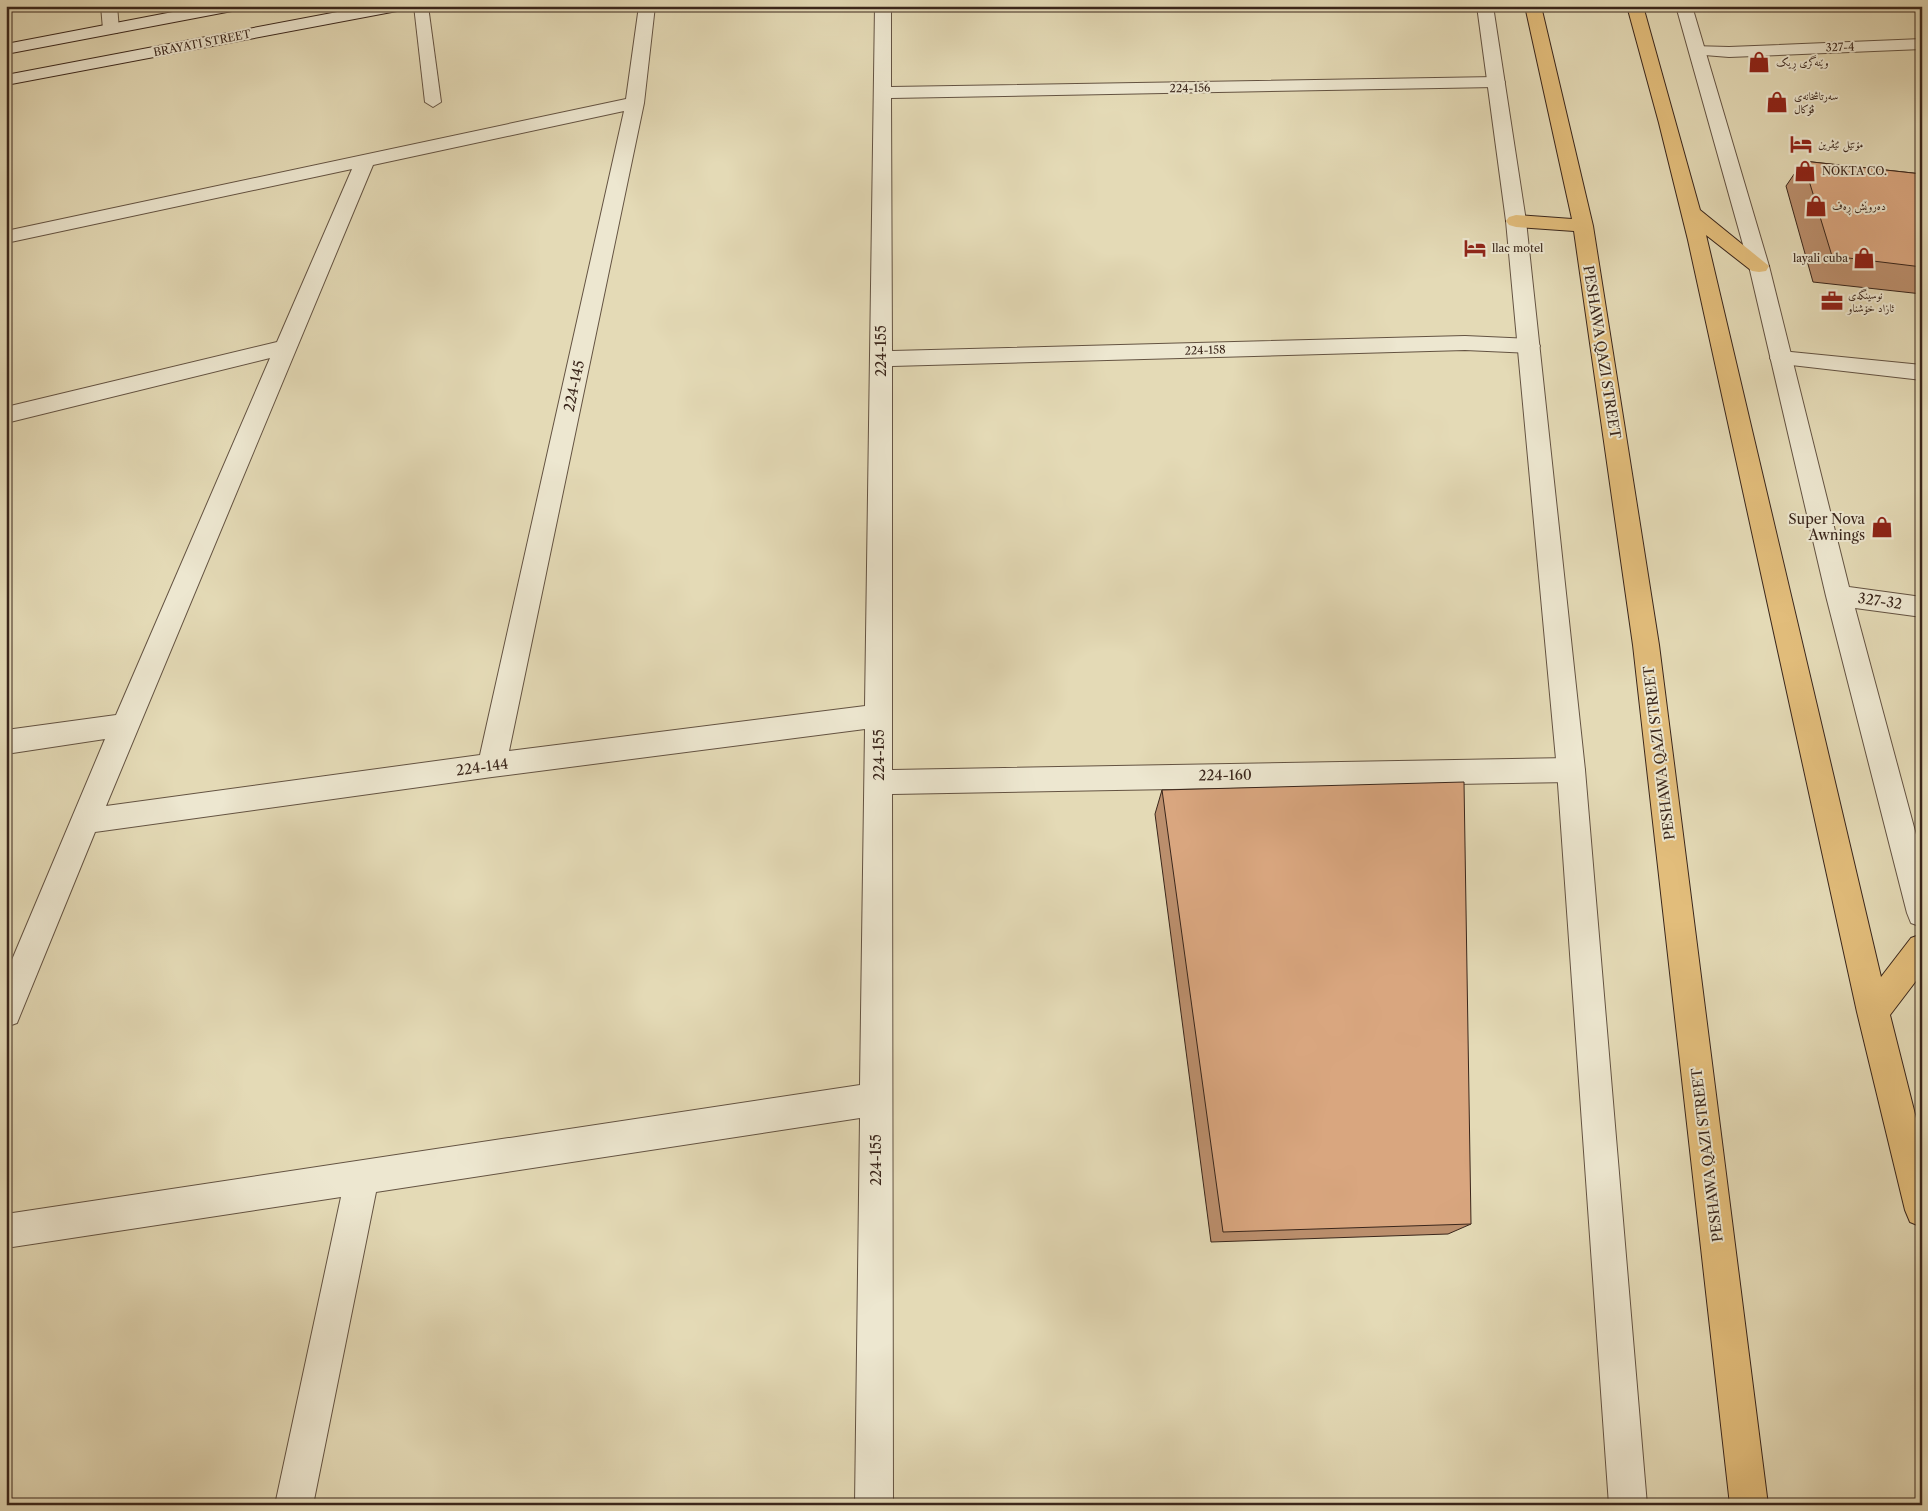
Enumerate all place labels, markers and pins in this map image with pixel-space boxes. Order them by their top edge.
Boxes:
shop icon: وێنەگری ڕیک [1746,49,1772,75]
place label: وێنەگری ڕیک [1776,55,1829,72]
shop icon: سەرتاشخانەی ڤۆکال [1764,89,1790,115]
place label: سەرتاشخانەی ڤۆکال [1794,89,1838,116]
hotel icon: مۆتێل ئێڤرین [1788,131,1814,157]
place label: مۆتێل ئێڤرین [1818,137,1863,153]
shop icon: NOKTA CO. [1792,158,1818,184]
place label: NOKTA CO. [1822,164,1887,178]
shop icon: دەروێش ڕەف [1803,193,1829,219]
place label: دەروێش ڕەف [1832,199,1886,216]
hotel icon: llac motel [1462,235,1488,261]
place label: llac motel [1492,241,1544,255]
shop icon: layali cuba [1851,245,1877,271]
place label: layali cuba [1793,251,1848,265]
office icon: نوسینگەی ئازاد خۆشناو [1819,288,1845,314]
place label: نوسینگەی ئازاد خۆشناو [1847,288,1895,315]
place label: Super Nova Awnings [1788,510,1866,544]
shop icon: Super Nova Awnings [1869,514,1895,540]

